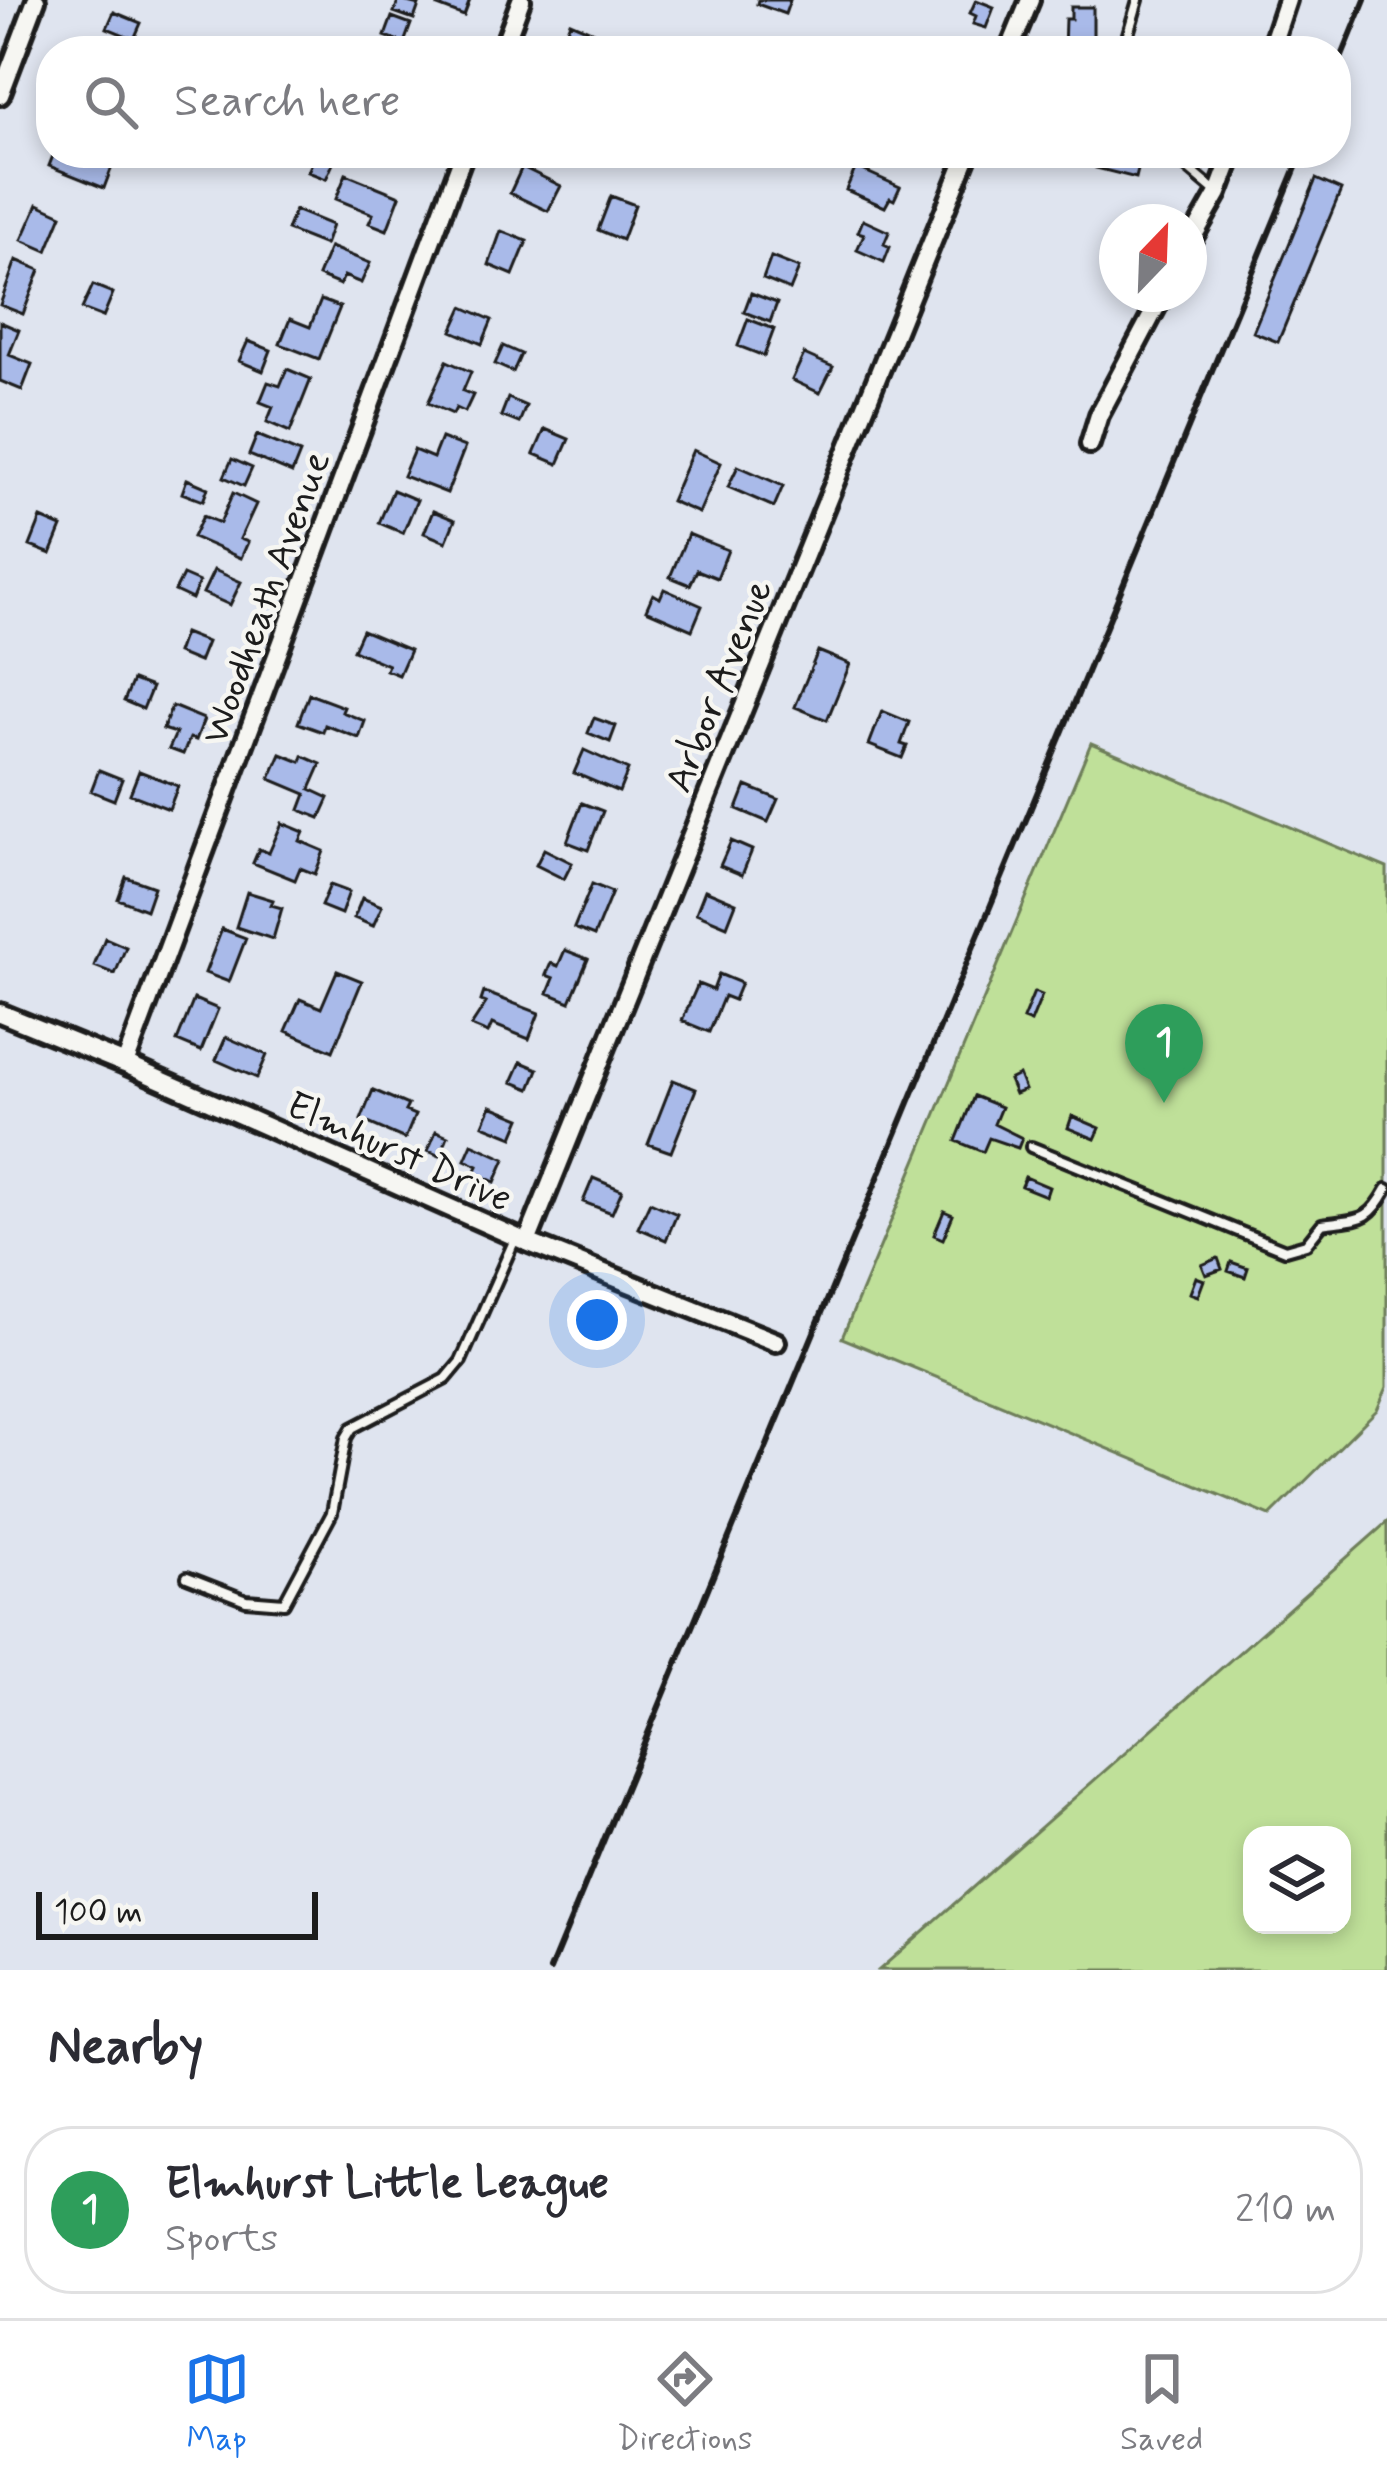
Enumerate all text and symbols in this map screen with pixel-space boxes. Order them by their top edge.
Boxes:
search box [36,36,1351,168]
icon: search [78,69,144,135]
text: Search here [174,73,401,132]
north arrow [1099,204,1207,312]
street label: Woodheath Avenue [191,445,344,752]
street label: Arbor Avenue [654,572,786,800]
pin: 1 [1125,1004,1203,1103]
street label: Elmhurst Drive [278,1081,519,1226]
your location [567,1290,627,1350]
map controls [1243,1826,1351,1934]
button: layers [1243,1826,1351,1934]
scale bar [36,1886,318,1939]
text: 100 m [54,1891,143,1935]
text: Nearby [48,2015,203,2081]
text: Elmhurst Little League [165,2155,609,2214]
text: 1 [81,2185,99,2236]
text: 210 m [1235,2185,1336,2236]
text: Sports [165,2214,278,2265]
tab: Map [184,2346,250,2462]
tab: Directions [617,2346,753,2462]
tab: Saved [1120,2346,1203,2462]

